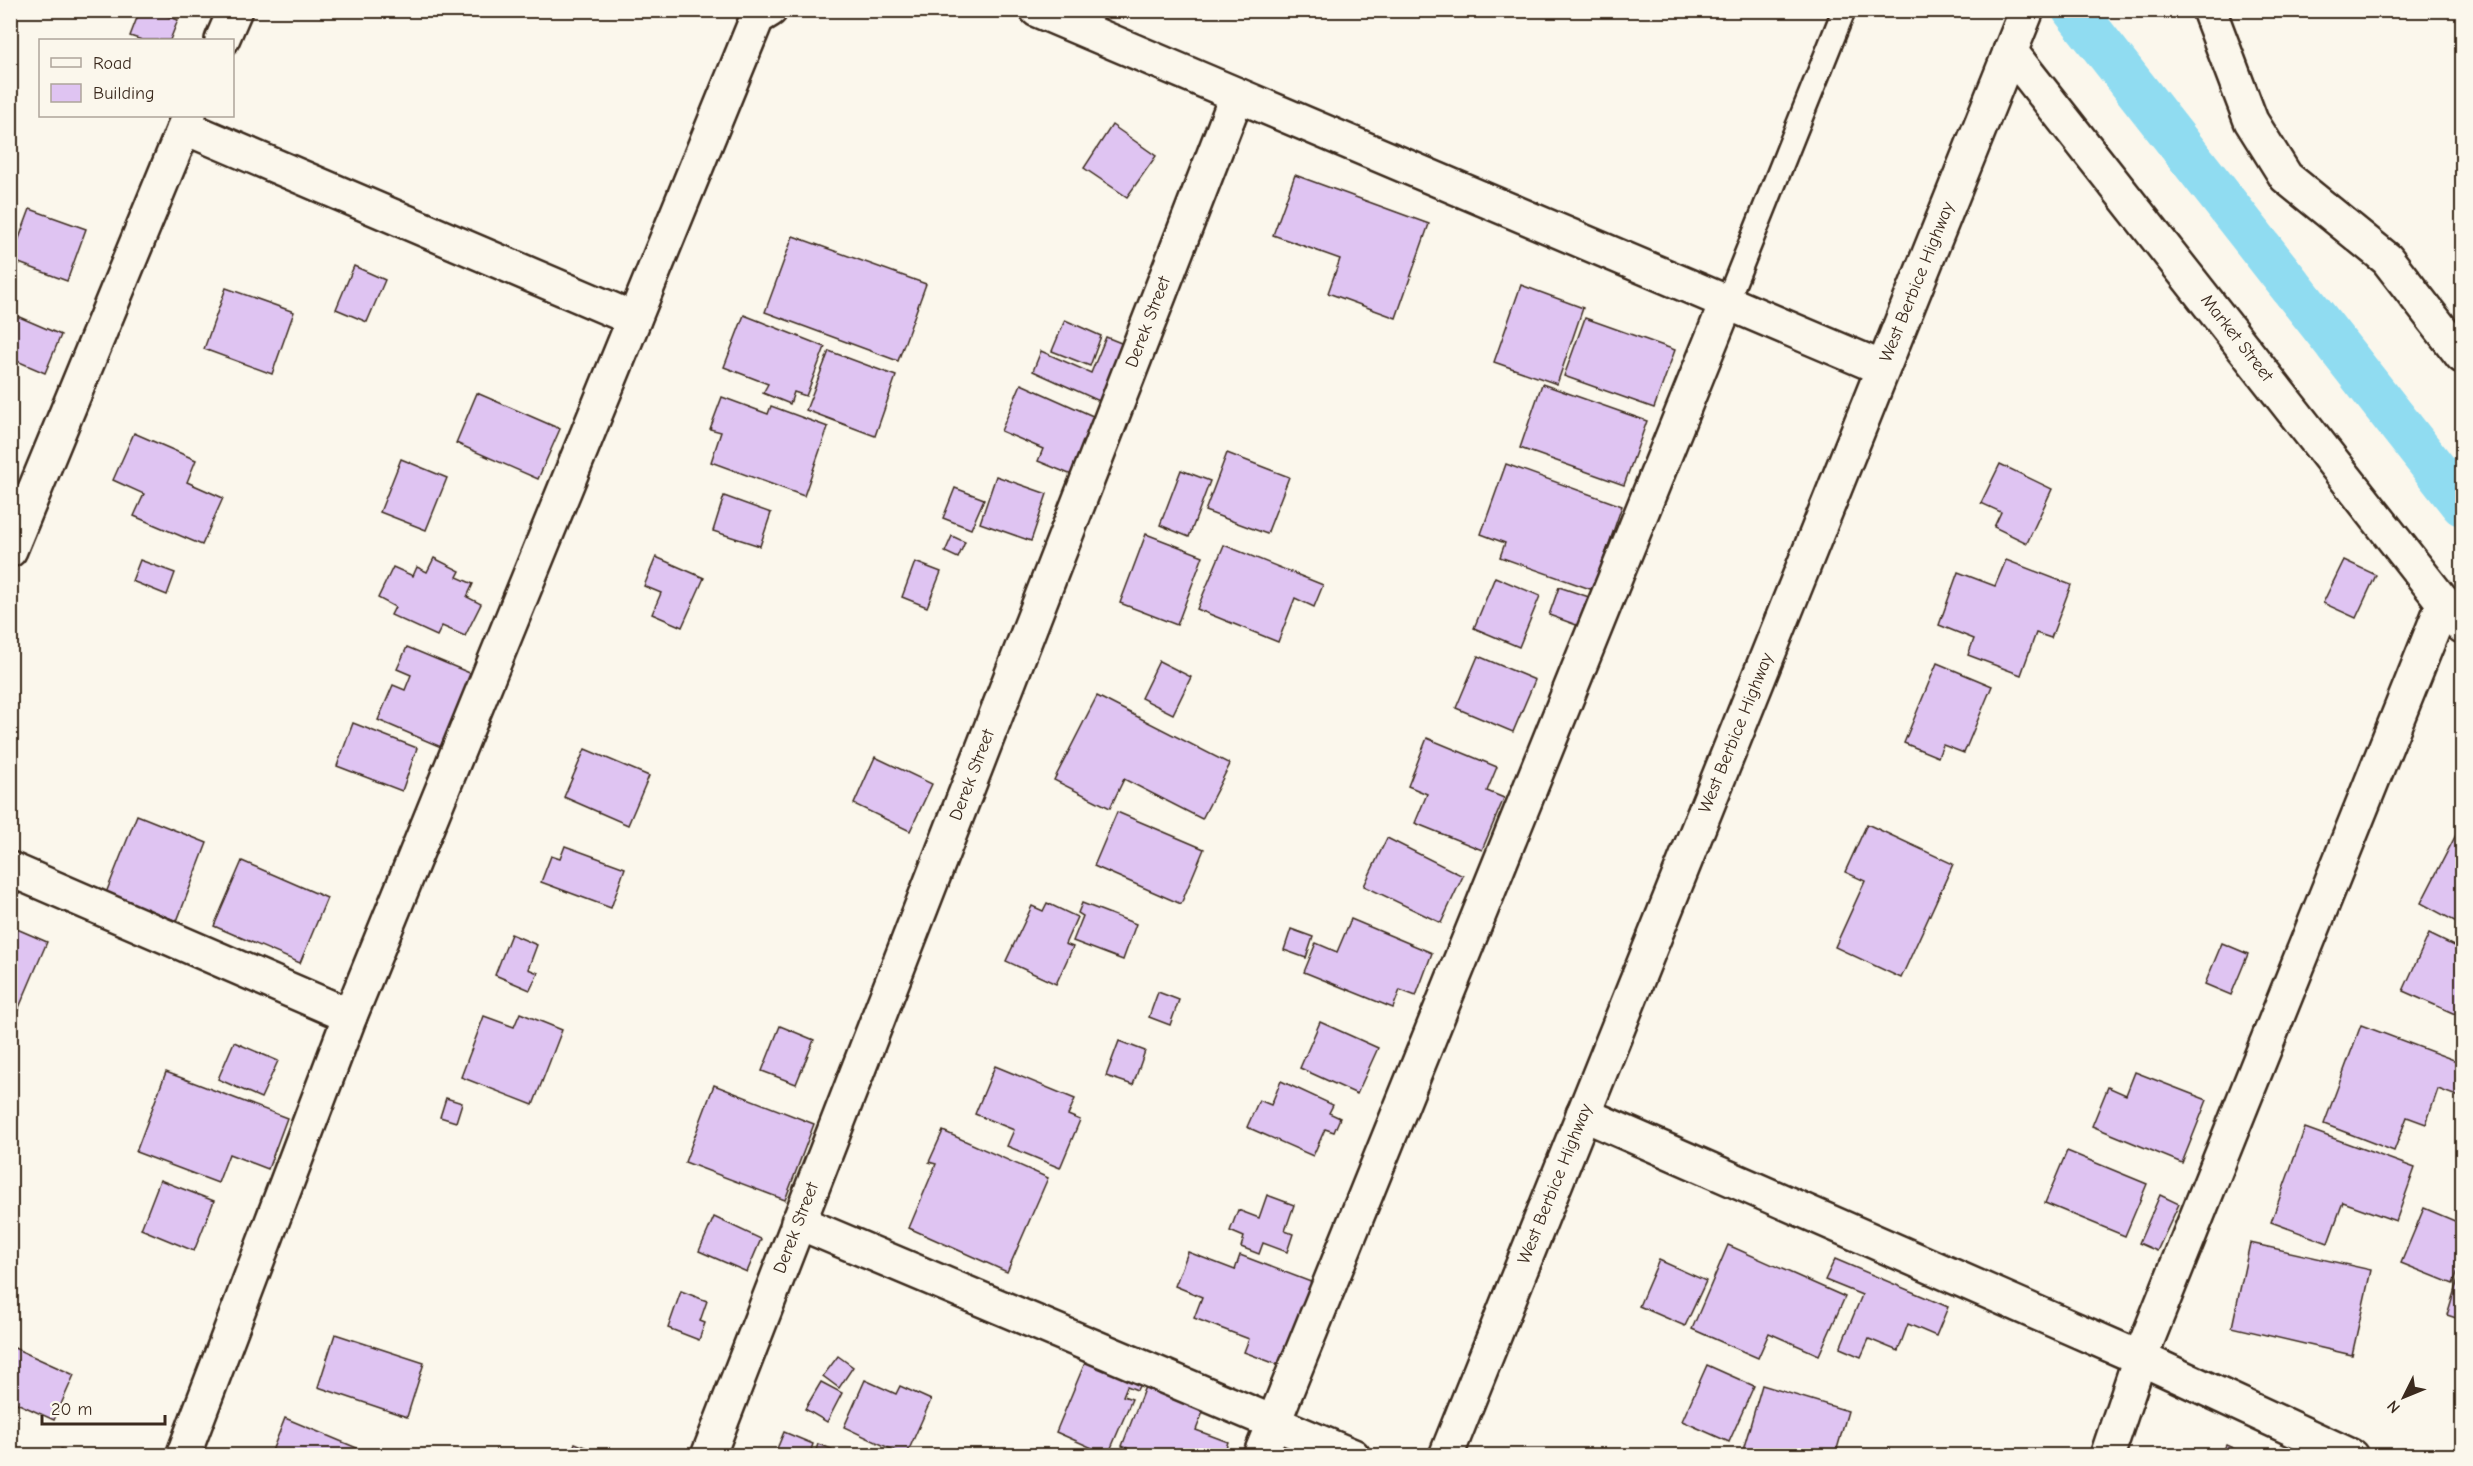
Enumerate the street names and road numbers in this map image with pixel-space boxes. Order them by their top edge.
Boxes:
street label: West Berbice Highway [1875,198,1959,365]
street label: Derek Street [1121,273,1175,371]
street label: Market Street [2196,290,2278,387]
street label: West Berbice Highway [1694,649,1778,816]
street label: Derek Street [945,726,999,824]
street label: West Berbice Highway [1513,1100,1597,1267]
street label: Derek Street [769,1179,823,1277]

